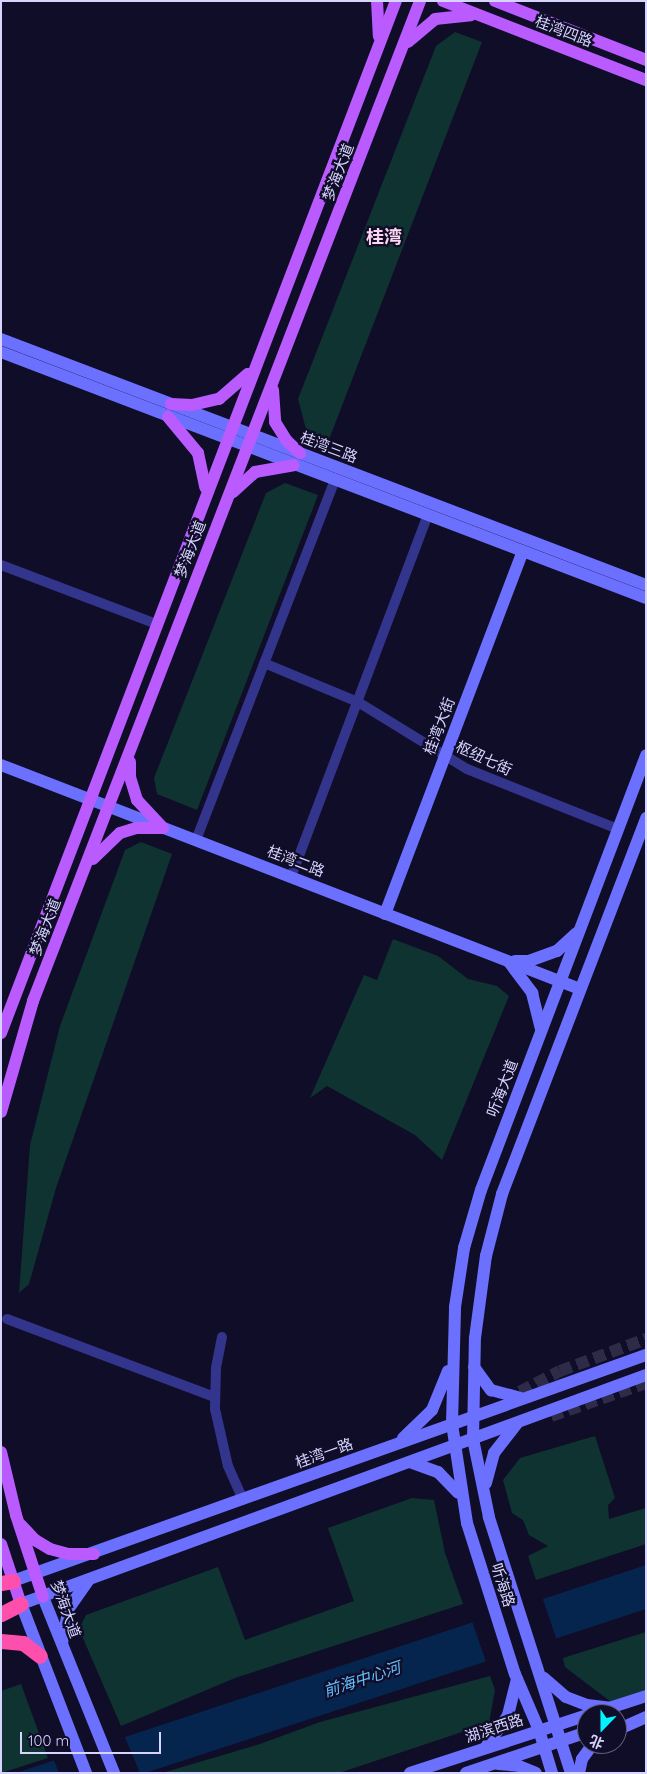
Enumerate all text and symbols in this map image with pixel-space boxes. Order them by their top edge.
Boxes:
street label: 桂湾四路 [533,12,595,50]
street label: 梦海大道 [319,141,357,203]
district label: 桂湾 [366,226,402,248]
street label: 桂湾三路 [298,428,360,466]
street label: 梦海大道 [171,518,209,580]
street label: 桂湾大街 [420,695,458,757]
street label: 枢纽七街 [453,737,515,779]
street label: 桂湾二路 [265,842,327,880]
street label: 梦海大道 [26,896,64,958]
street label: 听海大道 [483,1057,521,1119]
street label: 桂湾一路 [293,1434,355,1472]
street label: 听海路 [487,1561,519,1609]
street label: 梦海大道 [47,1578,85,1640]
water label: 前海中心河 [321,1658,403,1700]
north arrow [577,1704,627,1754]
street label: 湖滨西路 [463,1710,525,1746]
scale bar [22,1722,164,1754]
text: 100 m [28,1731,69,1750]
text: 北 [587,1731,607,1753]

